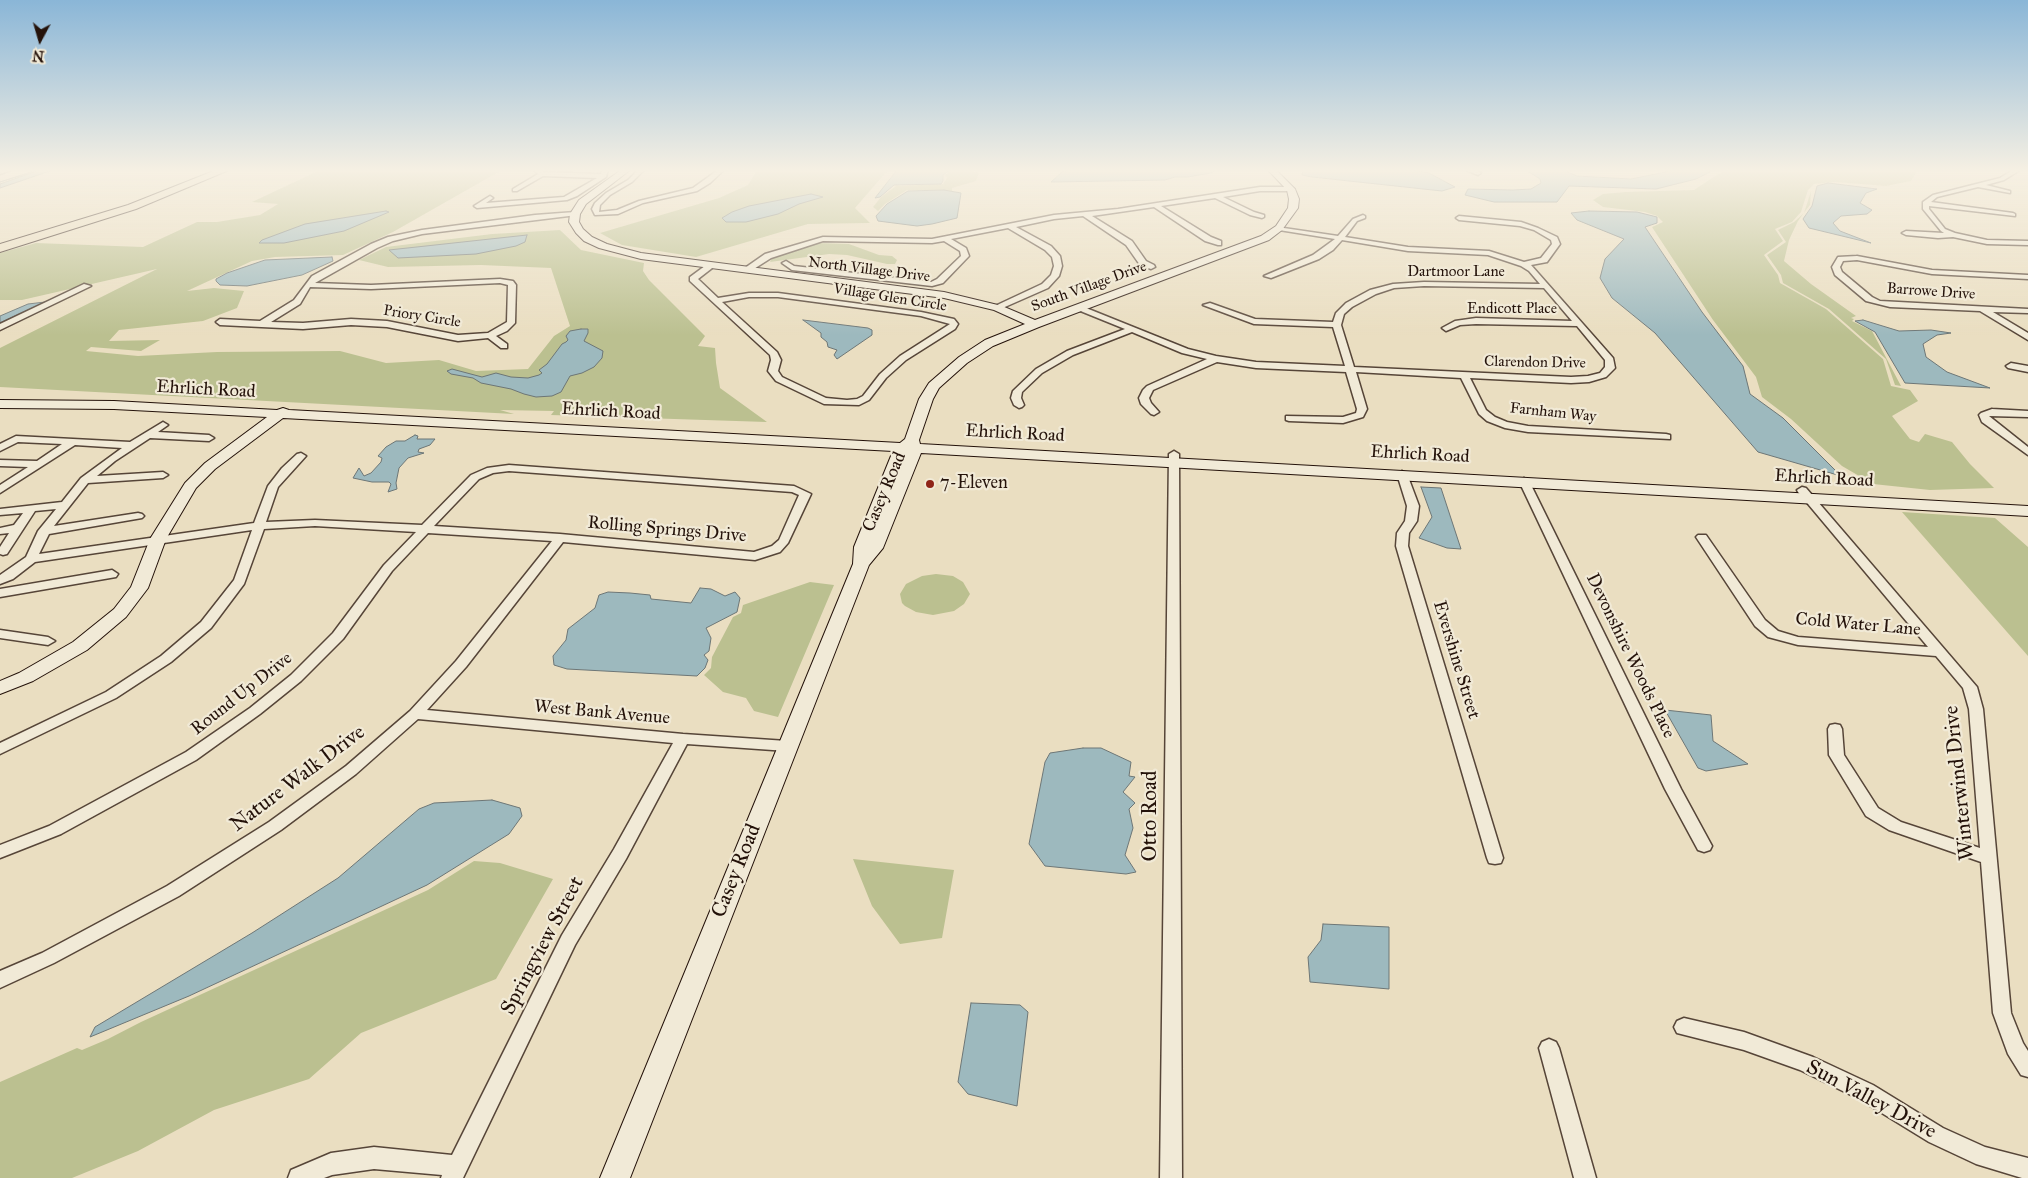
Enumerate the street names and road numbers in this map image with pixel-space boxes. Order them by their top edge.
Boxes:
street label: North Village Drive [807,254,931,286]
street label: South Village Drive [1029,258,1149,316]
street label: Dartmoor Lane [1407,263,1505,281]
street label: Village Glen Circle [832,280,948,316]
street label: Barrowe Drive [1886,280,1976,304]
street label: Endicott Place [1467,300,1557,318]
street label: Priory Circle [382,302,462,332]
street label: Clarendon Drive [1484,353,1586,373]
street label: Ehrlich Road [156,377,256,403]
street label: Ehrlich Road [561,399,661,425]
street label: Farnham Way [1509,400,1597,426]
street label: Ehrlich Road [965,421,1065,447]
street label: Ehrlich Road [1370,442,1470,468]
street label: Casey Road [859,449,911,535]
street label: Ehrlich Road [1774,466,1874,492]
street label: Rolling Springs Drive [587,512,747,548]
street label: Devonshire Woods Place [1581,570,1679,742]
street label: Evershine Street [1428,598,1484,722]
street label: Cold Water Lane [1795,609,1921,641]
street label: Round Up Drive [187,648,297,740]
street label: West Bank Avenue [533,696,671,730]
street label: Winterwind Drive [1939,704,1981,862]
street label: Nature Walk Drive [226,720,370,838]
street label: Otto Road [1138,771,1164,861]
street label: Casey Road [707,821,767,921]
street label: Springview Street [496,873,590,1019]
street label: Sun Valley Drive [1802,1055,1940,1145]

